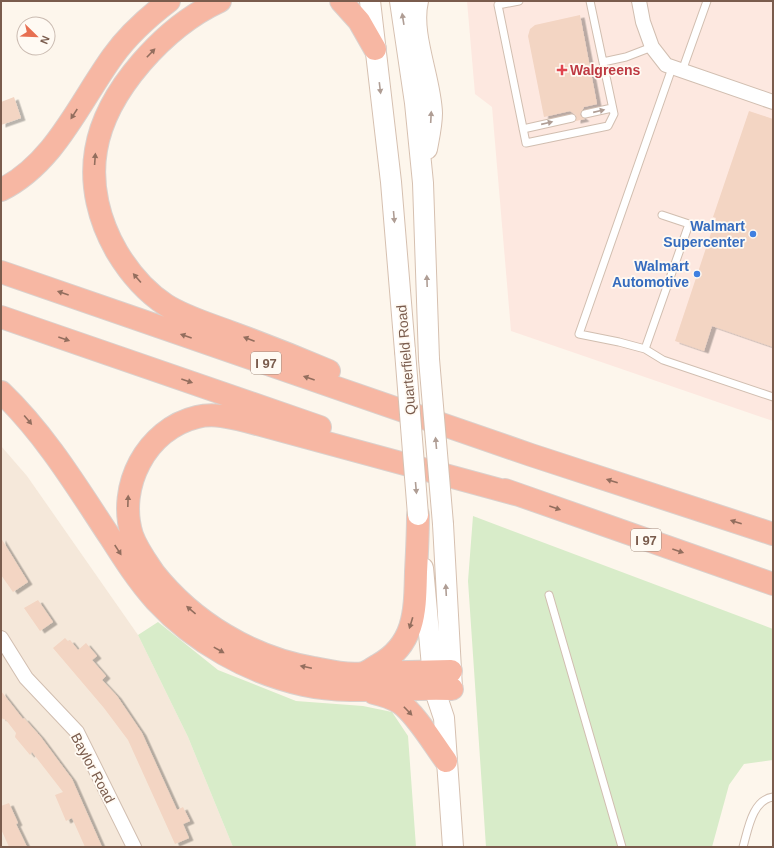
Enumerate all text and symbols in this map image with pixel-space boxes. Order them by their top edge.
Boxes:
one-way arrow [399,13,405,25]
north arrow [16,16,56,56]
text: N [38,34,52,46]
one-way arrow [146,48,156,58]
place label: Walgreens [570,62,640,78]
marker: Walgreens [557,65,567,75]
one-way arrow [377,82,383,94]
one-way arrow [593,108,605,114]
one-way arrow [71,109,78,120]
one-way arrow [428,110,434,123]
one-way arrow [541,120,553,126]
one-way arrow [92,153,99,165]
one-way arrow [391,211,398,223]
place label: Walmart Supercenter [663,218,746,250]
marker: Walmart Supercenter [748,229,758,239]
place label: Walmart Automotive [612,258,689,290]
marker: Walmart Automotive [692,269,702,279]
one-way arrow [132,273,142,283]
one-way arrow [423,275,430,287]
one-way arrow [57,290,69,296]
street label: Quarterfield Road [393,304,419,416]
one-way arrow [179,332,191,338]
one-way arrow [59,336,71,342]
one-way arrow [242,336,254,342]
road number: I 97 [251,352,281,374]
one-way arrow [302,375,314,381]
one-way arrow [182,379,194,385]
one-way arrow [23,415,32,426]
one-way arrow [433,437,440,449]
one-way arrow [606,478,618,484]
one-way arrow [413,482,419,494]
one-way arrow [125,495,132,507]
one-way arrow [550,505,562,511]
one-way arrow [730,519,742,525]
road number: I 97 [631,529,661,551]
one-way arrow [114,544,122,555]
one-way arrow [672,548,684,554]
one-way arrow [443,584,450,596]
one-way arrow [185,605,196,614]
one-way arrow [408,618,414,630]
one-way arrow [213,647,225,654]
one-way arrow [300,663,312,669]
one-way arrow [404,706,413,716]
street label: Baylor Road [68,730,118,806]

